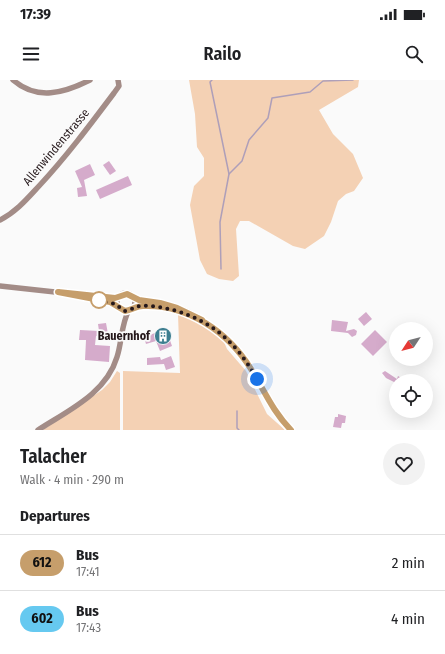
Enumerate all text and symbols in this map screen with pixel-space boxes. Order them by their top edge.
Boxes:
text: 17:39 [20,5,51,23]
icon: menu [20,43,42,65]
text: Railo [204,43,241,65]
icon: search [403,43,425,65]
street label: Allenwindenstrasse [20,106,92,188]
unlabelled marker [90,291,108,309]
north arrow [389,322,433,366]
map controls [389,322,433,418]
building icon: Bauernhof [153,326,173,346]
place label: Bauernhof [98,329,151,343]
your location [247,369,267,389]
button: locate [389,374,433,418]
button: heart [383,443,425,485]
text: Talacher [20,445,87,468]
text: Walk · 4 min · 290 m [20,472,124,487]
text: Departures [20,507,90,525]
text: Bus [76,546,99,564]
text: 612 [32,554,52,571]
text: 2 min [392,554,425,572]
text: 17:41 [76,564,100,579]
text: Bus [76,602,99,620]
text: 602 [31,610,53,627]
text: 4 min [391,610,425,628]
text: 17:43 [76,620,101,635]

